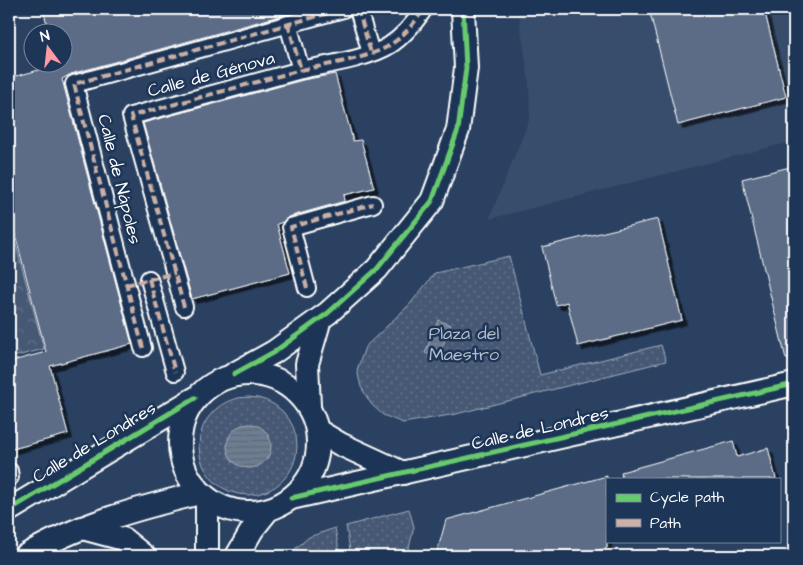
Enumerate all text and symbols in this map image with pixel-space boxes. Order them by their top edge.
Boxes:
north arrow [22,22,72,72]
text: N [38,26,52,47]
street label: Calle de Génova [145,46,277,103]
street label: Calle de Nápoles [91,112,148,247]
park label: Plaza del Maestro [429,321,499,367]
street label: Calle de Londres [28,396,161,489]
street label: Calle de Londres [469,401,611,456]
legend [606,478,780,542]
text: Cycle path [650,487,725,509]
text: Path [650,513,681,534]

